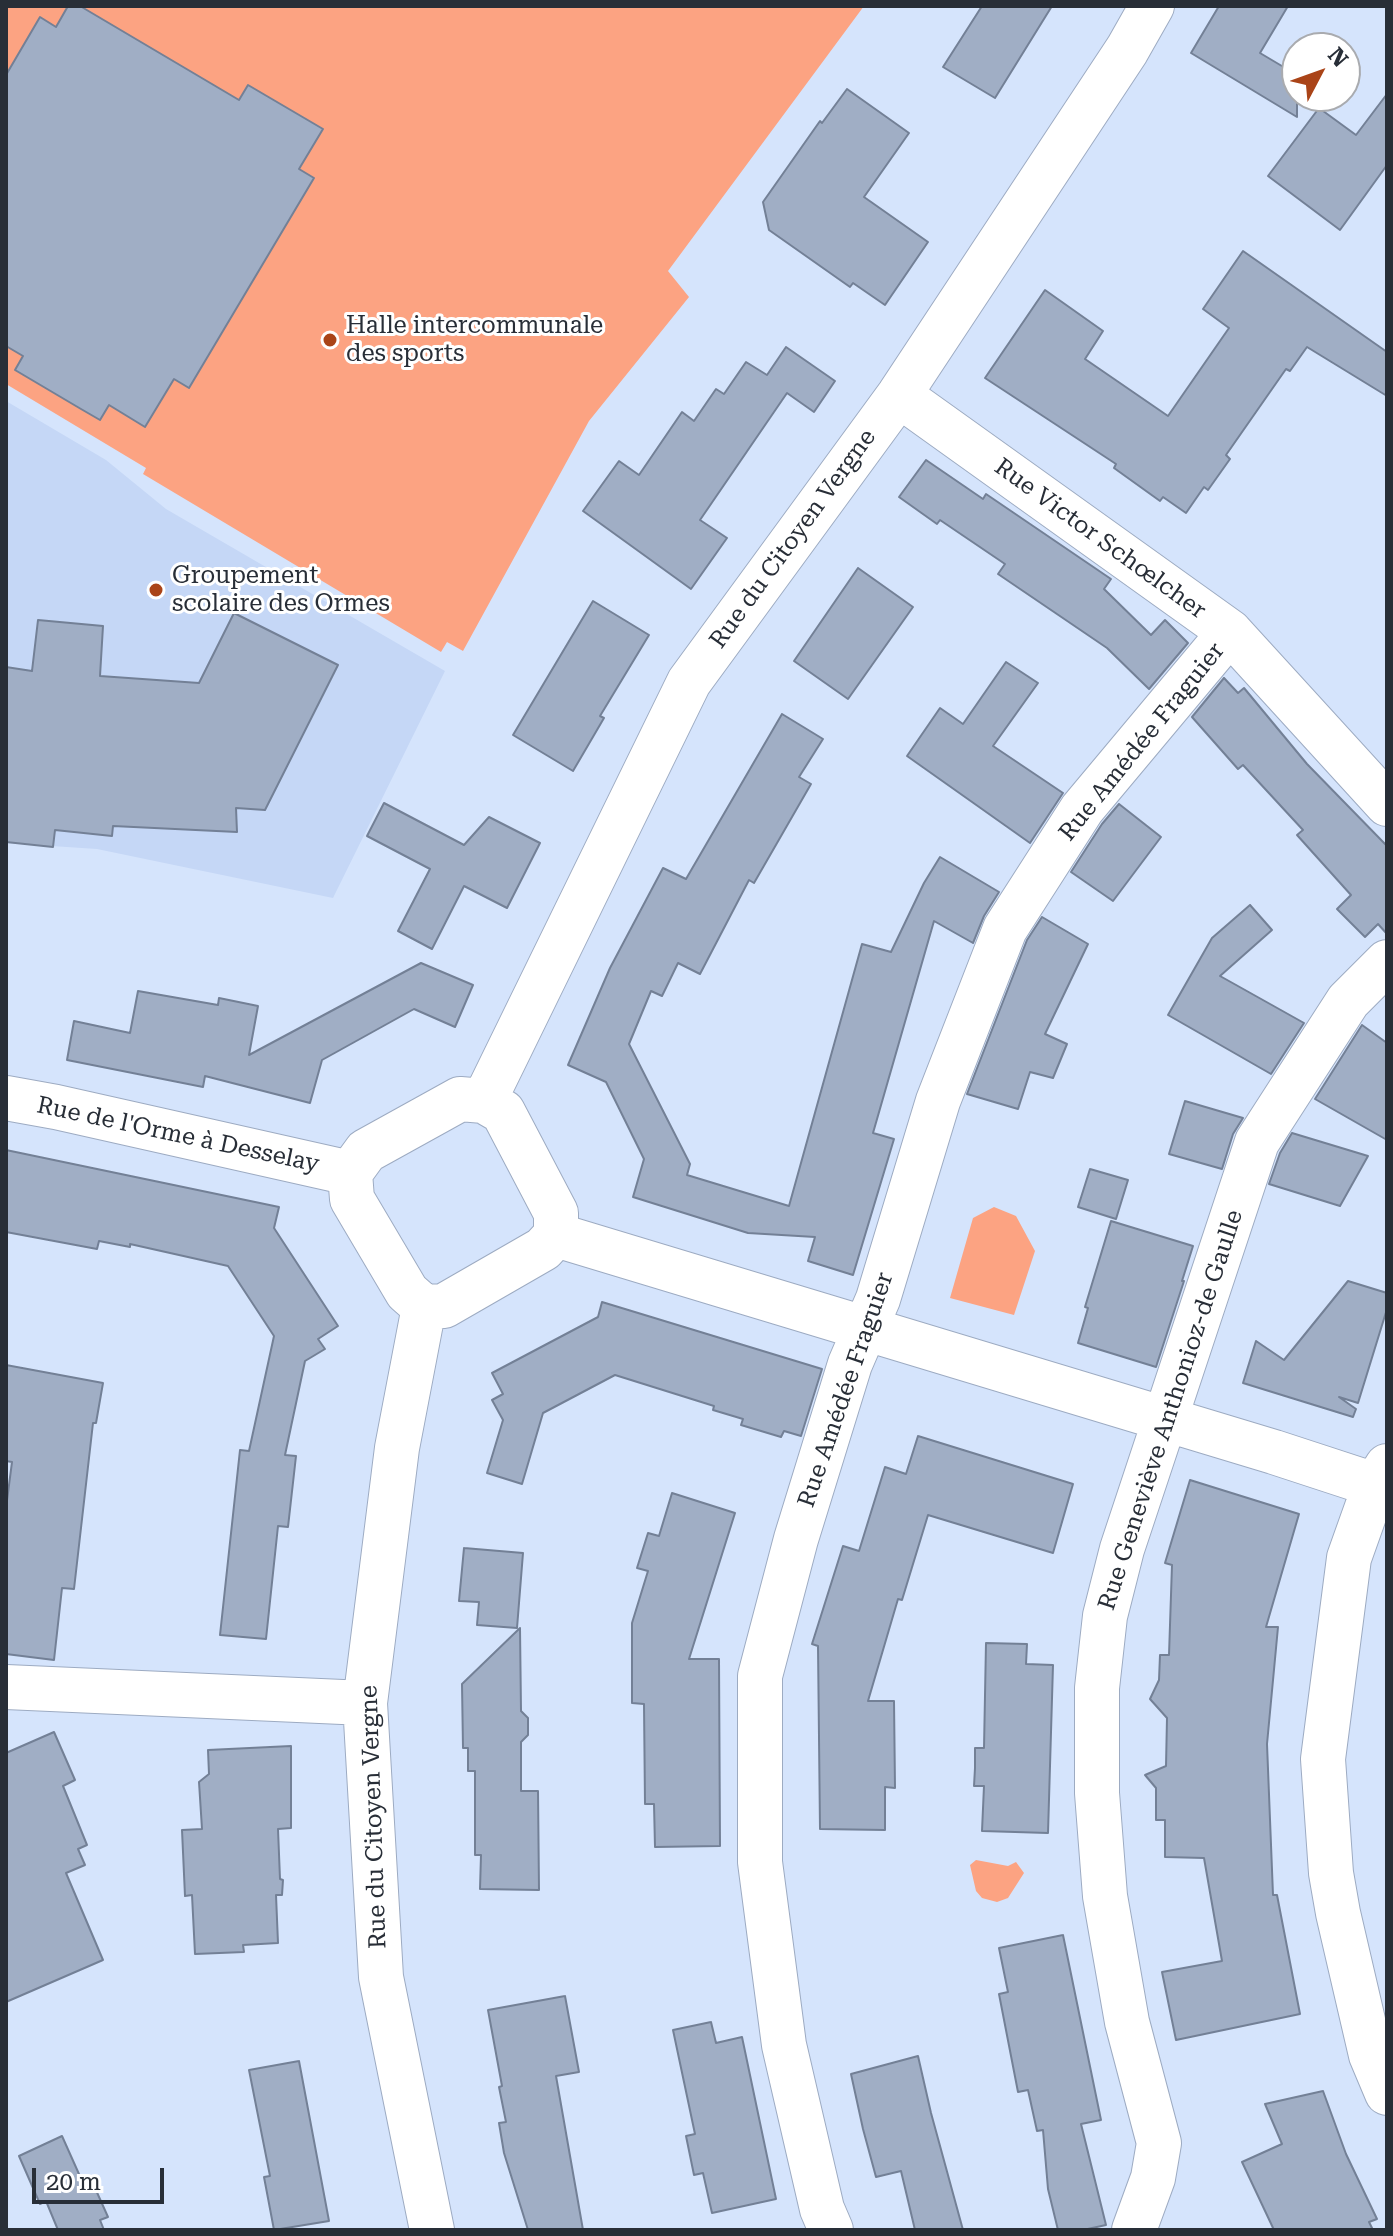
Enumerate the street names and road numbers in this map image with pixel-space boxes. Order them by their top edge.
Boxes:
street label: Rue du Citoyen Vergne [704,424,882,654]
street label: Rue Victor Schœlcher [989,453,1211,625]
street label: Rue Amédée Fraguier [1053,637,1231,847]
street label: Rue de l'Orme à Desselay [34,1091,322,1179]
street label: Rue Geneviève Anthonioz-de Gaulle [1093,1206,1249,1614]
street label: Rue Amédée Fraguier [792,1269,900,1511]
street label: Rue du Citoyen Vergne [355,1685,393,1949]

